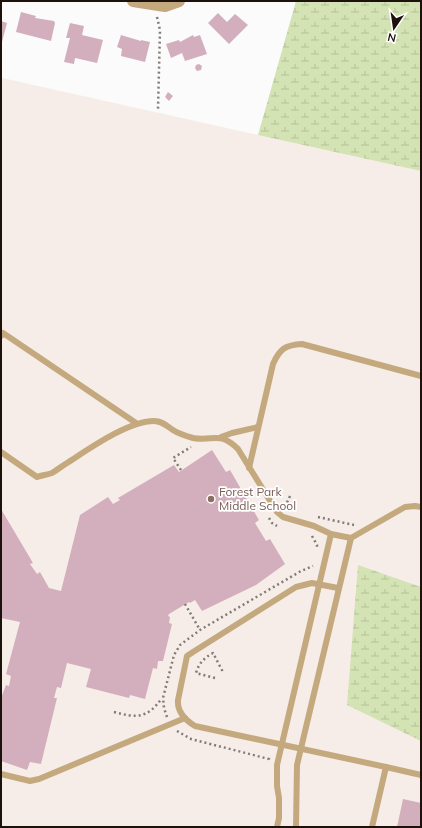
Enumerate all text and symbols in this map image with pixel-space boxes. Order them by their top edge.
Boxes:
north arrow [374,8,414,48]
text: N [386,30,397,45]
place label: Forest Park Middle School [219,484,296,513]
marker: Forest Park Middle School [206,494,216,504]

